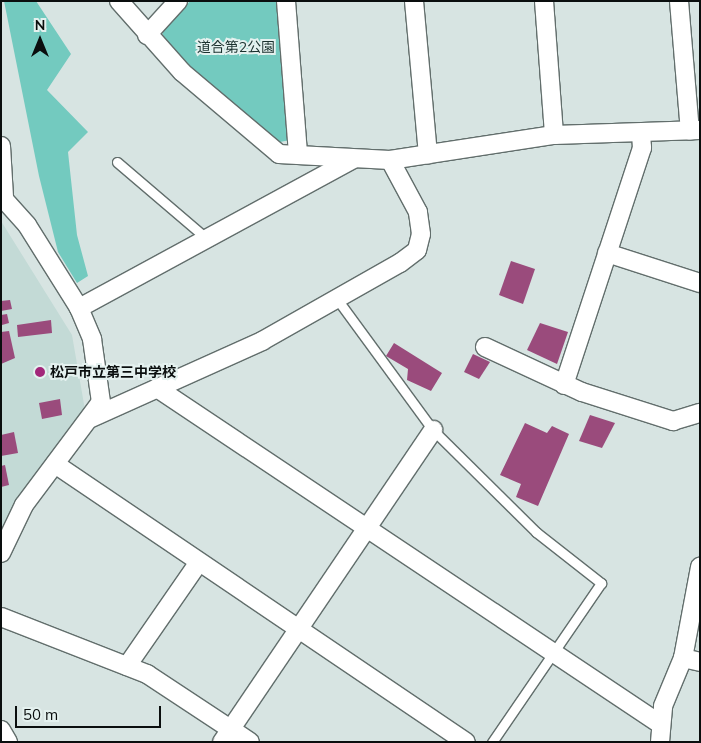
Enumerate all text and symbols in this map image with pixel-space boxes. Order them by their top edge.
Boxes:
north arrow [15,15,65,65]
text: N [35,16,45,34]
park label: 道合第2公園 [197,39,275,55]
place label: 松戸市立第三中学校 [50,364,176,380]
marker: 松戸市立第三中学校 [34,366,46,378]
scale bar [18,696,164,728]
text: 50 m [23,705,58,724]

